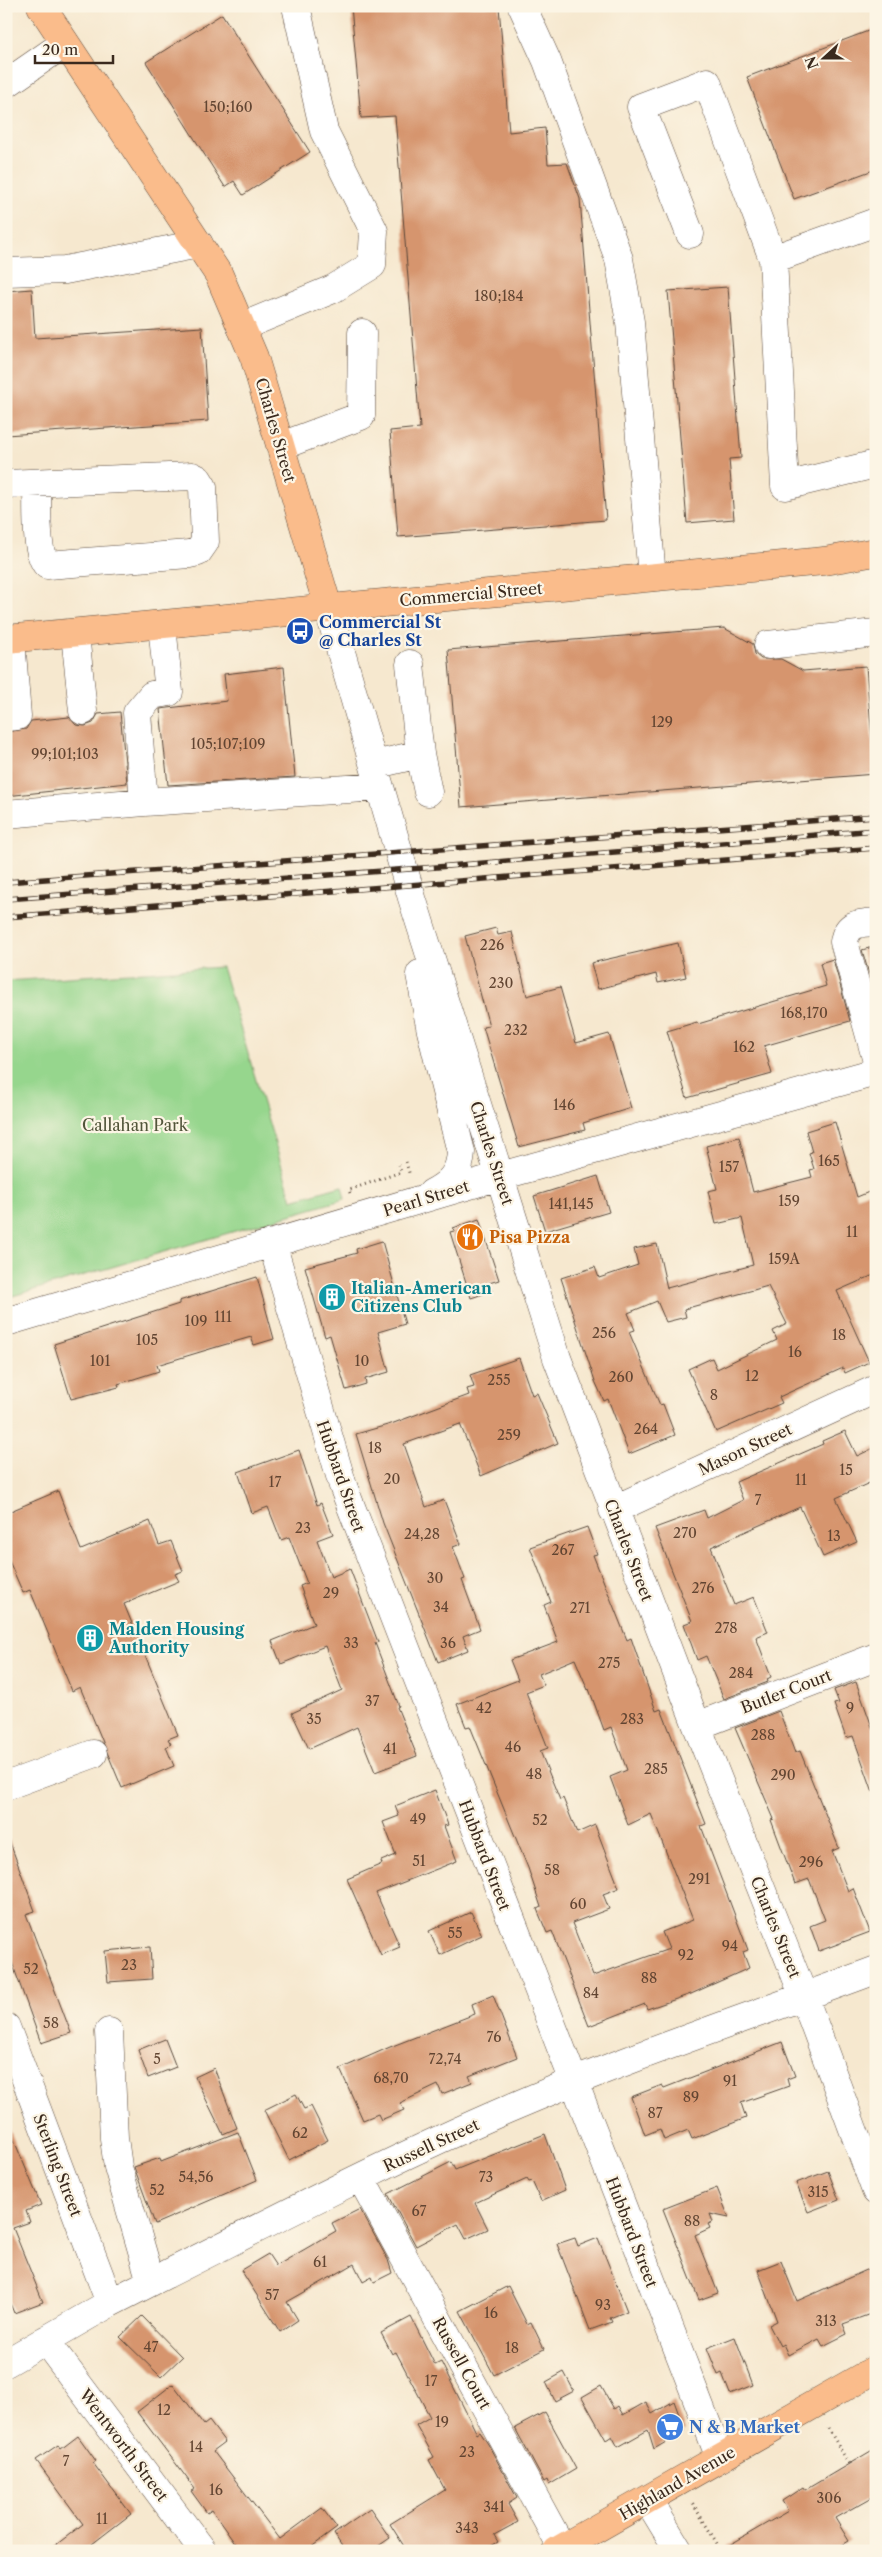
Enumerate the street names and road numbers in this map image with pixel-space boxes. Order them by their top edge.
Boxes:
street label: Charles Street [252,375,301,485]
street label: Commercial Street [399,578,544,610]
street label: Charles Street [466,1099,518,1208]
street label: Pearl Street [381,1175,472,1221]
street label: Hubbard Street [313,1417,370,1535]
street label: Mason Street [695,1418,795,1479]
street label: Charles Street [600,1496,658,1604]
street label: Butler Court [738,1664,834,1717]
street label: Hubbard Street [455,1797,515,1913]
street label: Charles Street [747,1873,806,1981]
street label: Sterling Street [29,2111,87,2220]
street label: Russell Street [380,2114,482,2176]
street label: Hubbard Street [602,2174,662,2290]
street label: Russell Court [428,2313,496,2413]
street label: Wentworth Street [75,2384,173,2505]
street label: Highland Avenue [615,2442,739,2524]

